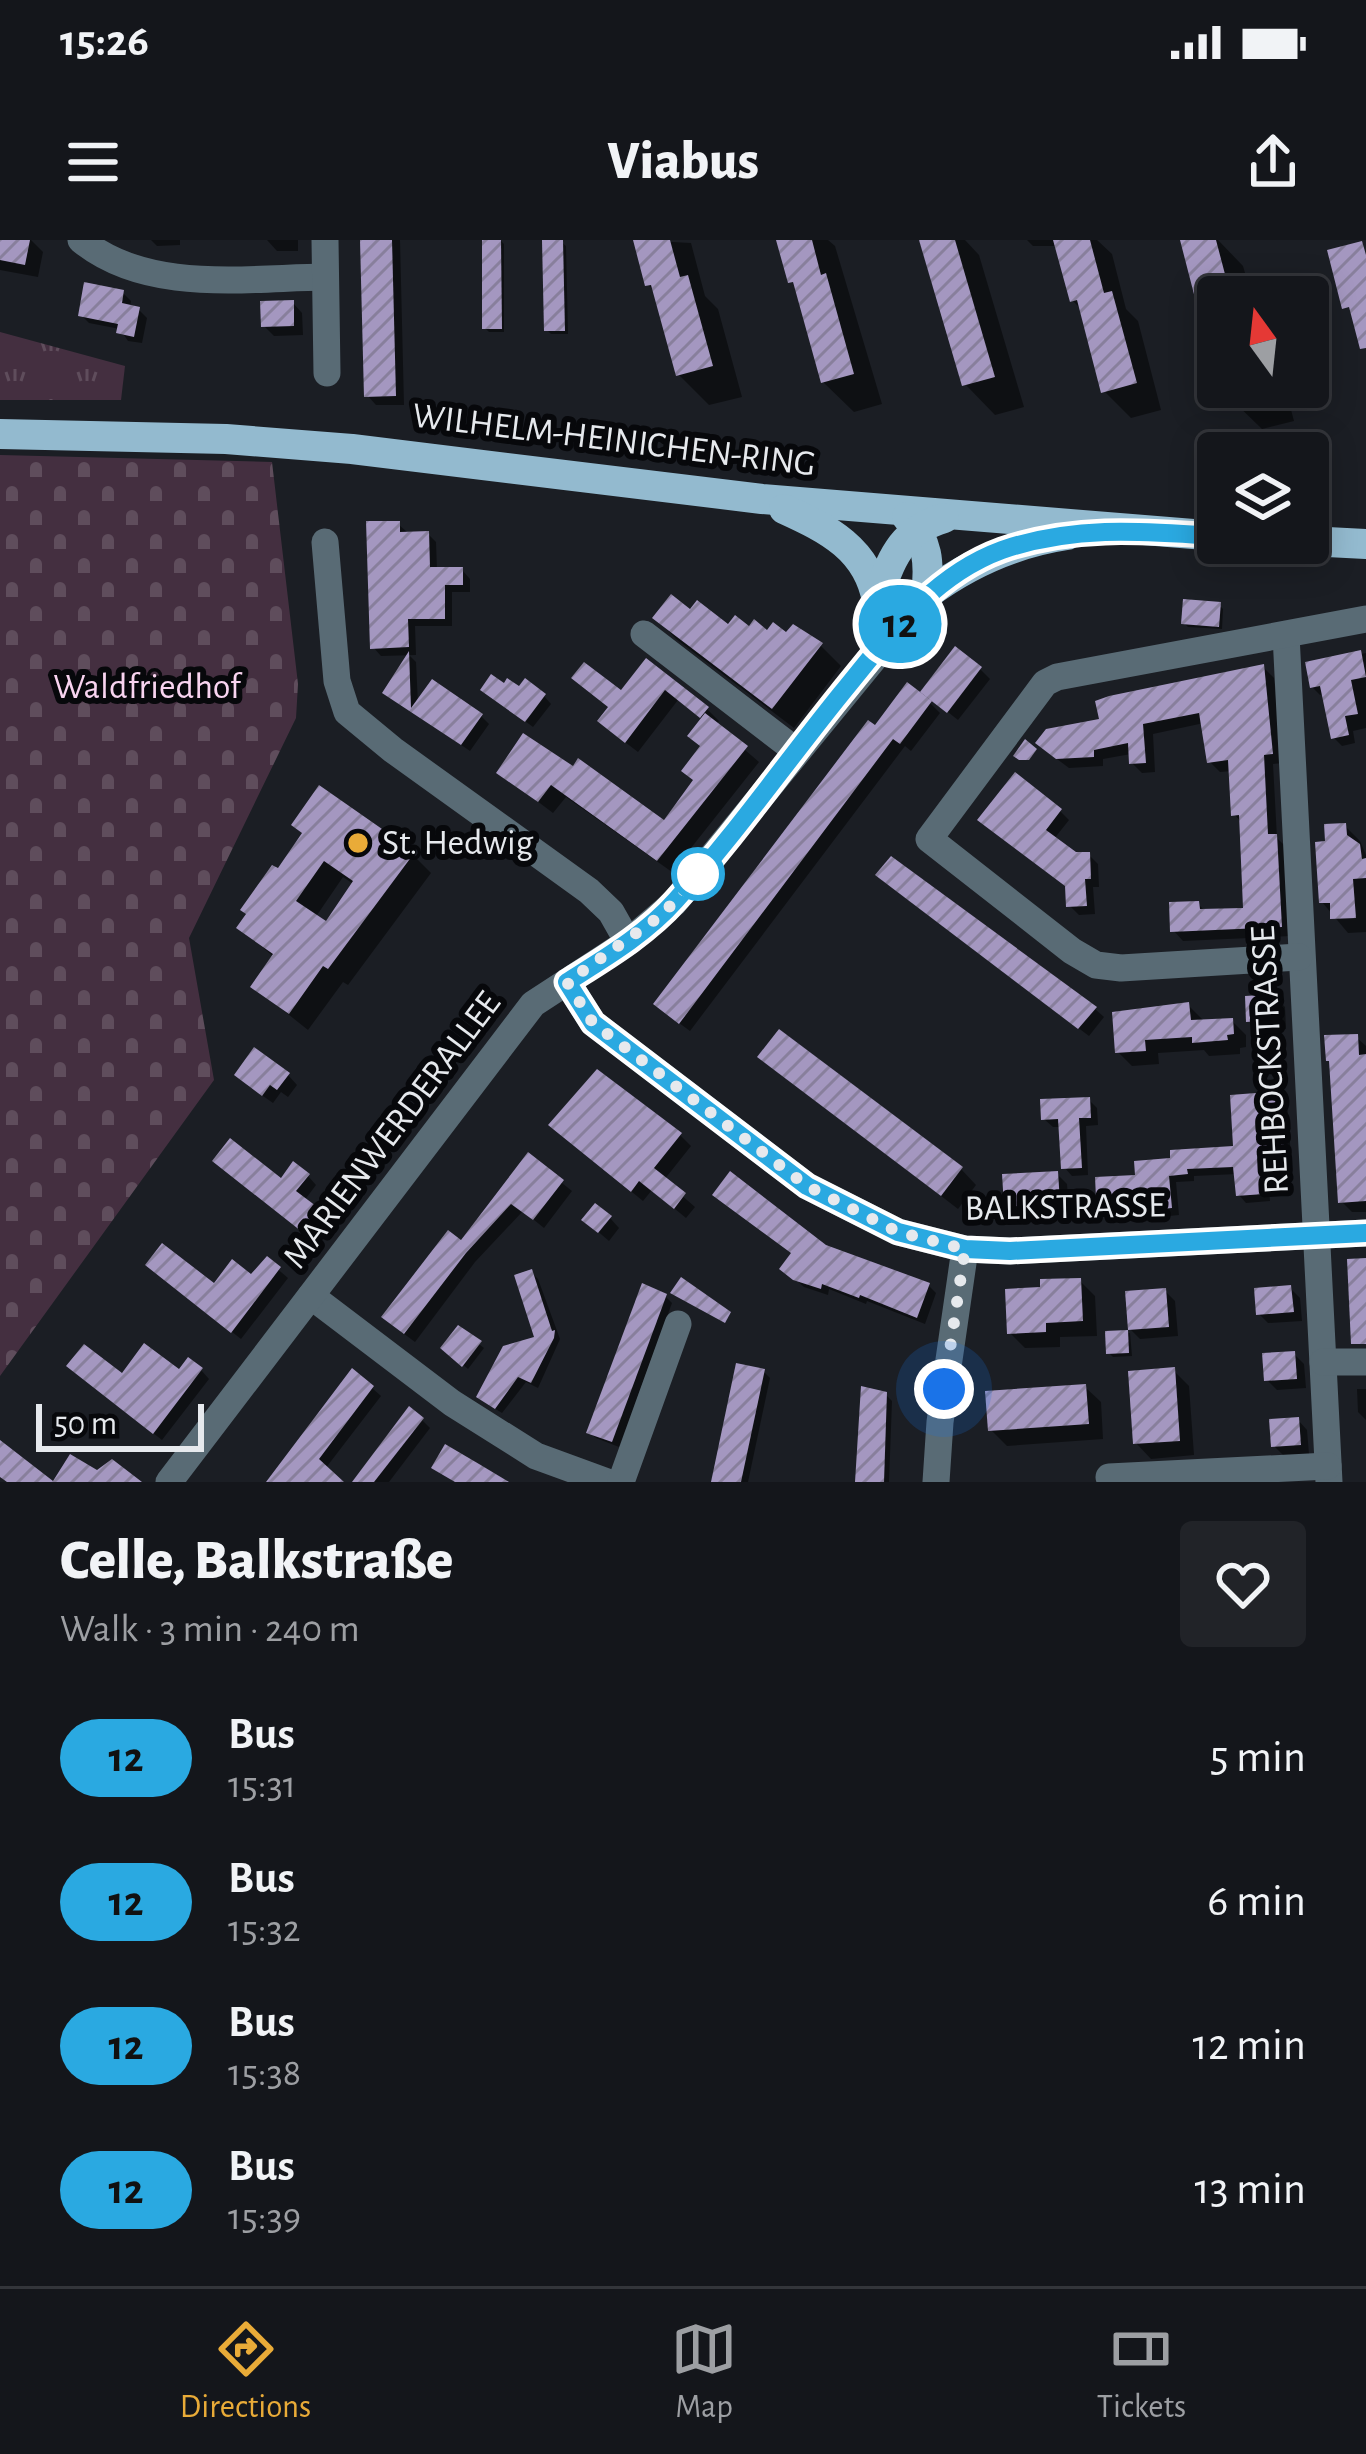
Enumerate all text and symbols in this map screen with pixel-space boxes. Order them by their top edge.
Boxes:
text: 15:26 [60,19,149,64]
icon: menu [60,129,126,195]
icon: share [1240,129,1306,195]
text: Viabus [607,135,759,189]
north arrow [1197,276,1329,408]
map controls [1197,276,1329,564]
street label: WILHELM-HEINICHEN-RING [410,397,818,483]
button: layers [1197,432,1329,564]
line badge: 12 [846,585,954,663]
text: 12 [883,603,917,645]
park label: Waldfriedhof [53,669,243,705]
place label: St. Hedwig [382,825,534,861]
marker: St. Hedwig [345,830,371,856]
unlabelled marker [673,849,723,899]
street label: REHBOCKSTRASSE [1245,925,1295,1195]
street label: MARIENWERDERALLEE [277,985,507,1275]
street label: BALKSTRASSE [964,1187,1166,1227]
your location [914,1359,974,1419]
scale bar [36,1398,204,1451]
text: 50 m [54,1408,117,1441]
button: heart [1180,1521,1306,1647]
text: Celle, Balkstraße [60,1532,453,1589]
text: Walk · 3 min · 240 m [60,1610,360,1649]
text: Bus [228,1712,295,1757]
text: 5 min [1210,1735,1306,1780]
text: 12 [109,1737,143,1779]
text: 15:31 [228,1766,296,1805]
text: Bus [228,1856,295,1901]
text: 6 min [1207,1879,1306,1924]
text: 12 [109,1881,143,1923]
text: 15:32 [228,1910,300,1949]
text: Bus [228,2000,295,2045]
text: 12 min [1193,2023,1306,2068]
text: 12 [109,2025,143,2067]
text: 15:38 [228,2054,301,2093]
text: Bus [228,2144,295,2189]
text: 13 min [1194,2167,1306,2212]
text: 12 [109,2169,143,2211]
text: 15:39 [228,2198,301,2237]
tab: Directions [180,2316,311,2428]
tab: Map [671,2316,737,2428]
tab: Tickets [1097,2316,1186,2428]

